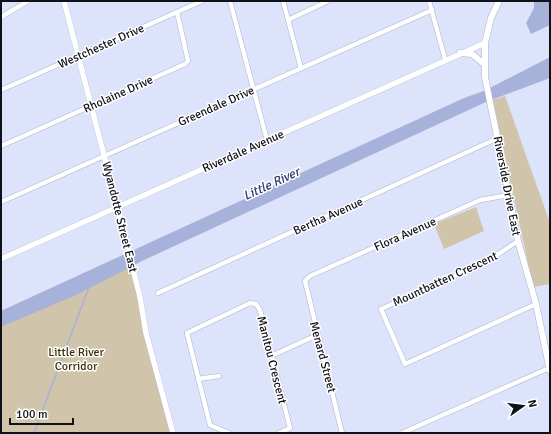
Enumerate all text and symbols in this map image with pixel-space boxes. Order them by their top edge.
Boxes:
street label: Westchester Drive [56,21,147,72]
street label: Rholaine Drive [81,72,155,117]
street label: Greendale Drive [176,83,257,130]
street label: Riverdale Avenue [200,127,286,176]
street label: Riverside Drive East [489,135,524,237]
street label: Wyandotte Street East [98,160,141,274]
water label: Little River [241,163,304,204]
street label: Bertha Avenue [291,194,365,239]
street label: Flora Avenue [372,214,439,255]
street label: Mountbatten Crescent [390,249,500,310]
street label: Manitou Crescent [253,315,290,406]
street label: Menard Street [306,320,339,394]
park label: Little River Corridor [48,345,104,374]
north arrow [503,386,543,426]
text: N [525,398,539,409]
scale bar [10,400,73,426]
text: 100 m [16,407,48,422]

